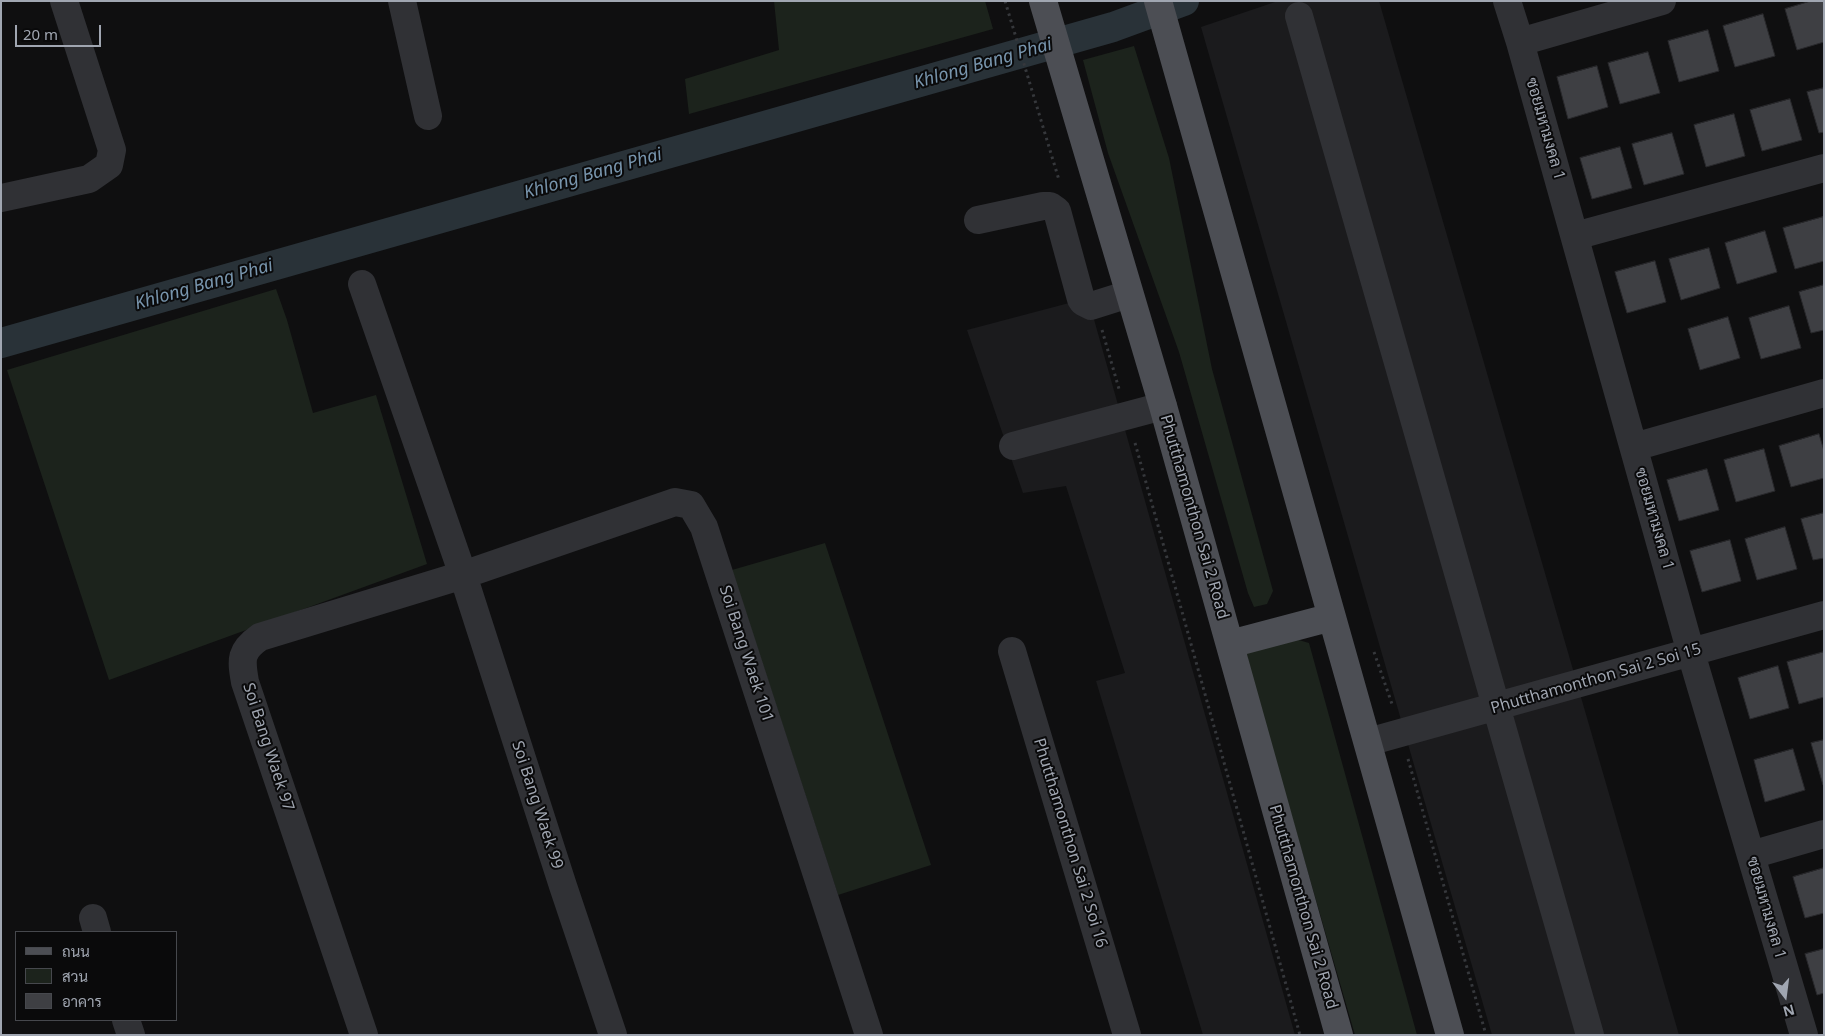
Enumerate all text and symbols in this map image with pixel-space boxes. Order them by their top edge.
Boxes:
scale bar [18,15,104,47]
text: 20 m [23,24,58,44]
water label: Khlong Bang Phai [911,34,1055,94]
street label: ซอยมหามงคล 1 [1521,76,1569,182]
water label: Khlong Bang Phai [521,144,665,204]
water label: Khlong Bang Phai [132,255,276,315]
street label: Phutthamonthon Sai 2 Road [1156,413,1232,621]
street label: ซอยมหามงคล 1 [1630,466,1678,572]
street label: Soi Bang Waek 101 [715,583,777,725]
street label: Phutthamonthon Sai 2 Soi 15 [1488,640,1704,718]
street label: Soi Bang Waek 97 [238,681,298,813]
street label: Phutthamonthon Sai 2 Soi 16 [1029,736,1111,950]
street label: Soi Bang Waek 99 [507,739,567,871]
street label: Phutthamonthon Sai 2 Road [1265,803,1341,1011]
street label: ซอยมหามงคล 1 [1742,855,1790,961]
legend [15,931,178,1021]
text: ถนน [62,941,90,961]
text: สวน [62,966,88,986]
north arrow [1760,971,1810,1021]
text: อาคาร [62,991,102,1011]
text: N [1781,1000,1797,1022]

